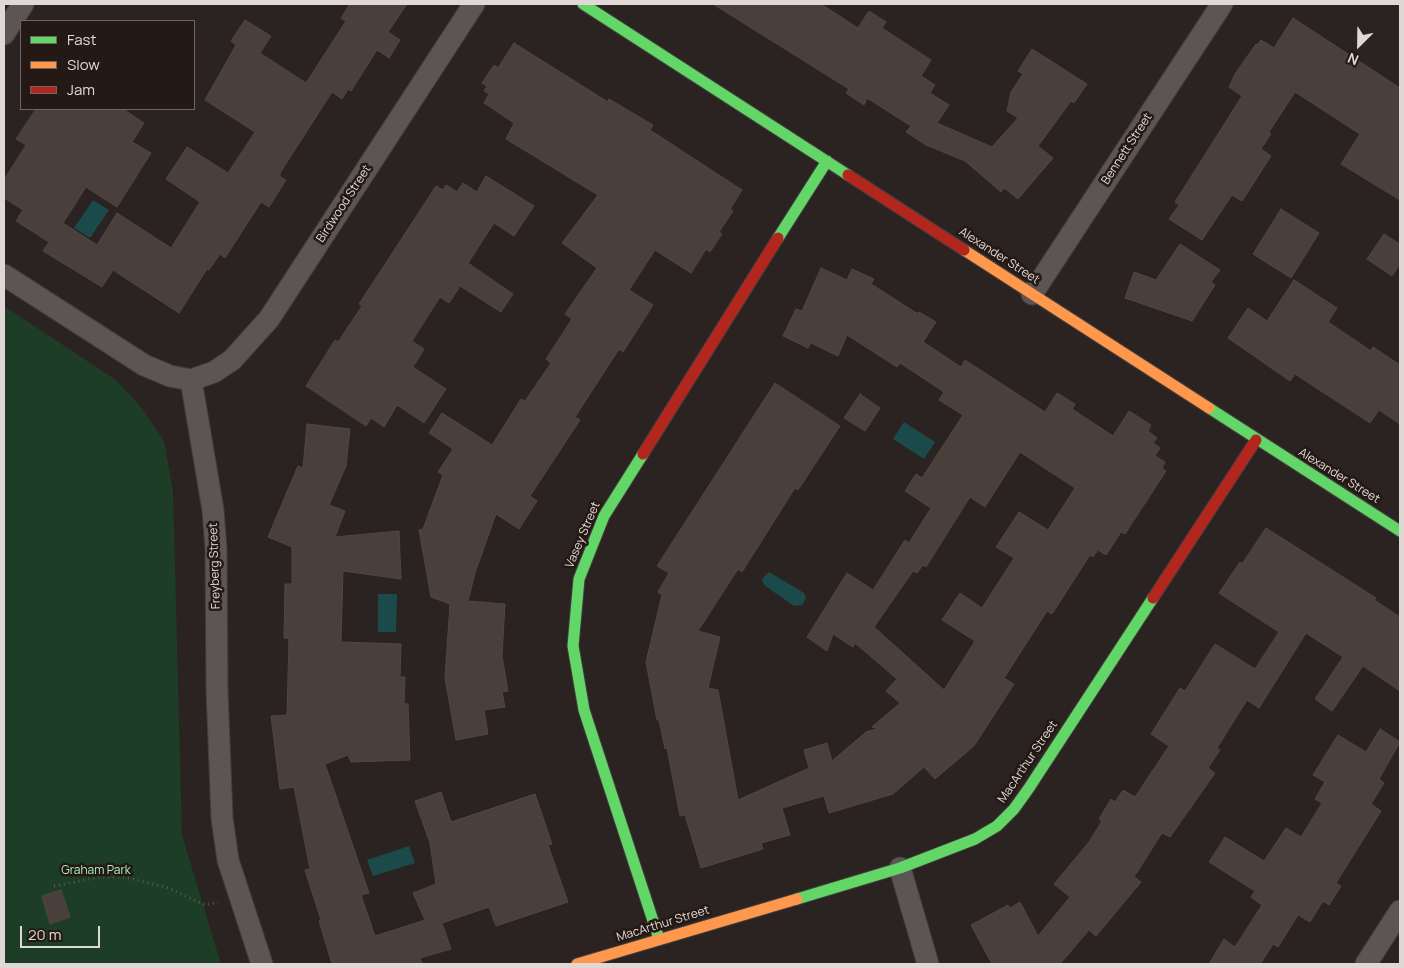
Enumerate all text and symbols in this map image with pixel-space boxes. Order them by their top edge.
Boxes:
legend [20,20,195,110]
north arrow [1334,20,1384,70]
text: Fast [67,29,96,50]
text: N [1345,49,1361,70]
text: Slow [67,54,100,75]
text: Jam [67,79,95,100]
street label: Bennett Street [1099,111,1155,187]
street label: Birdwood Street [314,163,374,245]
street label: Alexander Street [956,225,1042,287]
street label: Alexander Street [1296,445,1382,507]
street label: Vasey Street [563,500,603,570]
street label: Freyberg Street [206,523,224,609]
street label: MacArthur Street [995,718,1061,806]
park label: Graham Park [61,864,131,878]
street label: MacArthur Street [615,903,711,945]
scale bar [22,916,102,948]
text: 20 m [28,924,61,945]

